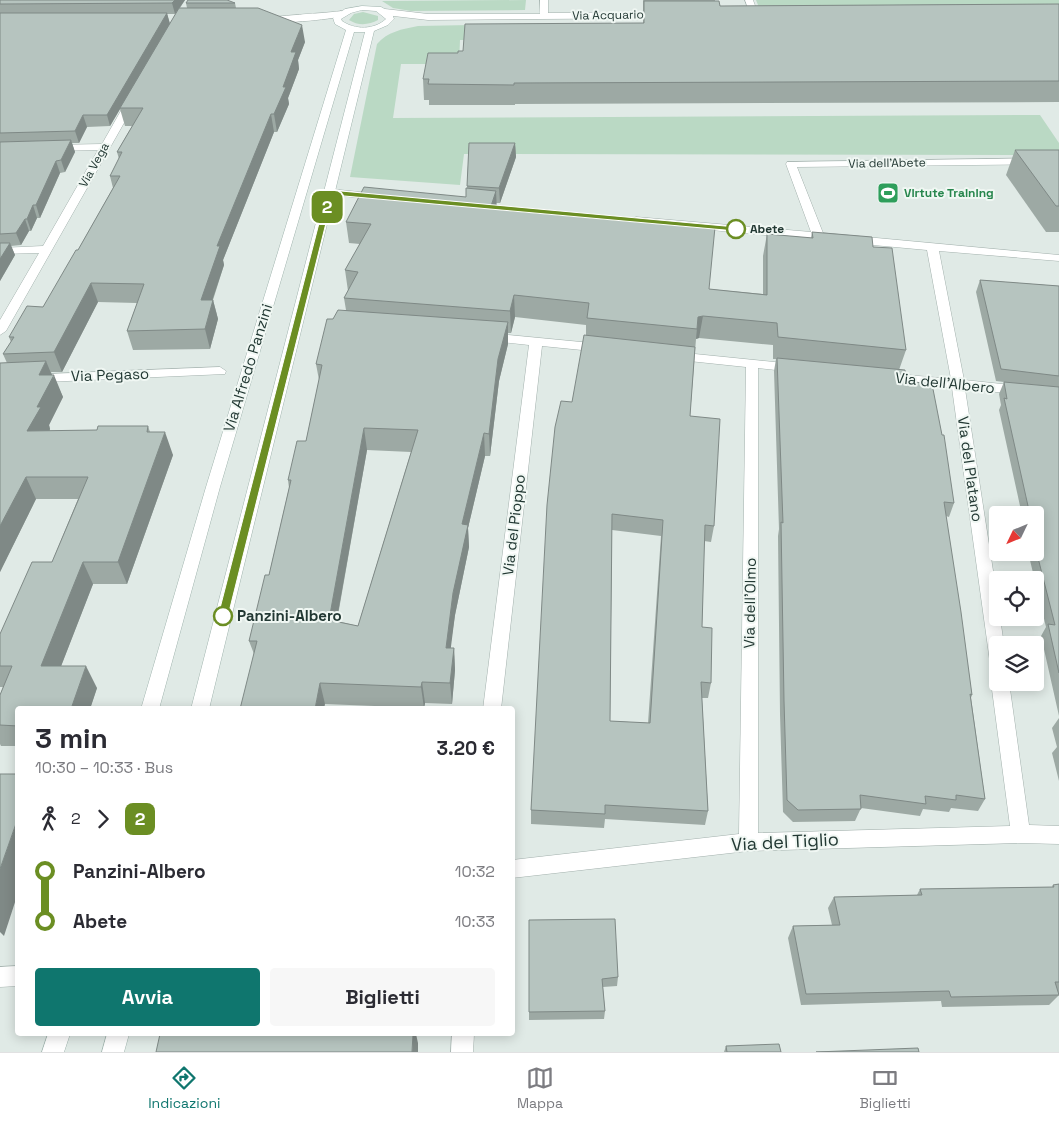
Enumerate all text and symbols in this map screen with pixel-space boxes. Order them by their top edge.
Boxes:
street label: Via Acquario [572,6,644,24]
street label: Via Vega [75,140,113,190]
street label: Via dell'Abete [848,154,926,172]
sports icon: Virtute Training [876,181,900,205]
place label: Virtute Training [904,185,994,201]
line badge: 2 [311,191,343,223]
text: 2 [322,195,332,218]
marker: Abete [726,219,746,239]
place label: Abete [750,221,784,237]
street label: Via Alfredo Panzini [219,301,276,434]
street label: Via Pegaso [70,364,150,385]
street label: Via dell'Albero [894,368,996,397]
street label: Via del Platano [954,415,987,523]
street label: Via del Pioppo [498,473,529,577]
north arrow [989,506,1044,561]
map controls [989,506,1044,691]
street label: Via dell'Olmo [739,557,760,649]
button: locate [989,571,1044,626]
marker: Panzini-Albero [213,606,233,626]
place label: Panzini-Albero [237,606,342,625]
button: layers [989,636,1044,691]
text: 3 min [35,720,108,756]
text: 3.20 € [436,736,495,761]
text: 10:30 – 10:33 · Bus [35,757,173,778]
icon: walk [35,805,63,833]
icon: forward [89,805,117,833]
text: 2 [135,807,145,830]
text: 2 [71,808,81,829]
street label: Via del Tiglio [731,827,839,856]
text: Panzini-Albero [73,859,206,884]
text: 10:32 [455,861,495,882]
text: Abete [73,909,127,934]
text: 10:33 [455,911,495,932]
button: Avvia [35,968,260,1026]
button: Biglietti [270,968,495,1026]
tab: Indicazioni [148,1064,220,1112]
tab: Mappa [517,1064,563,1112]
tab: Biglietti [860,1064,911,1112]

